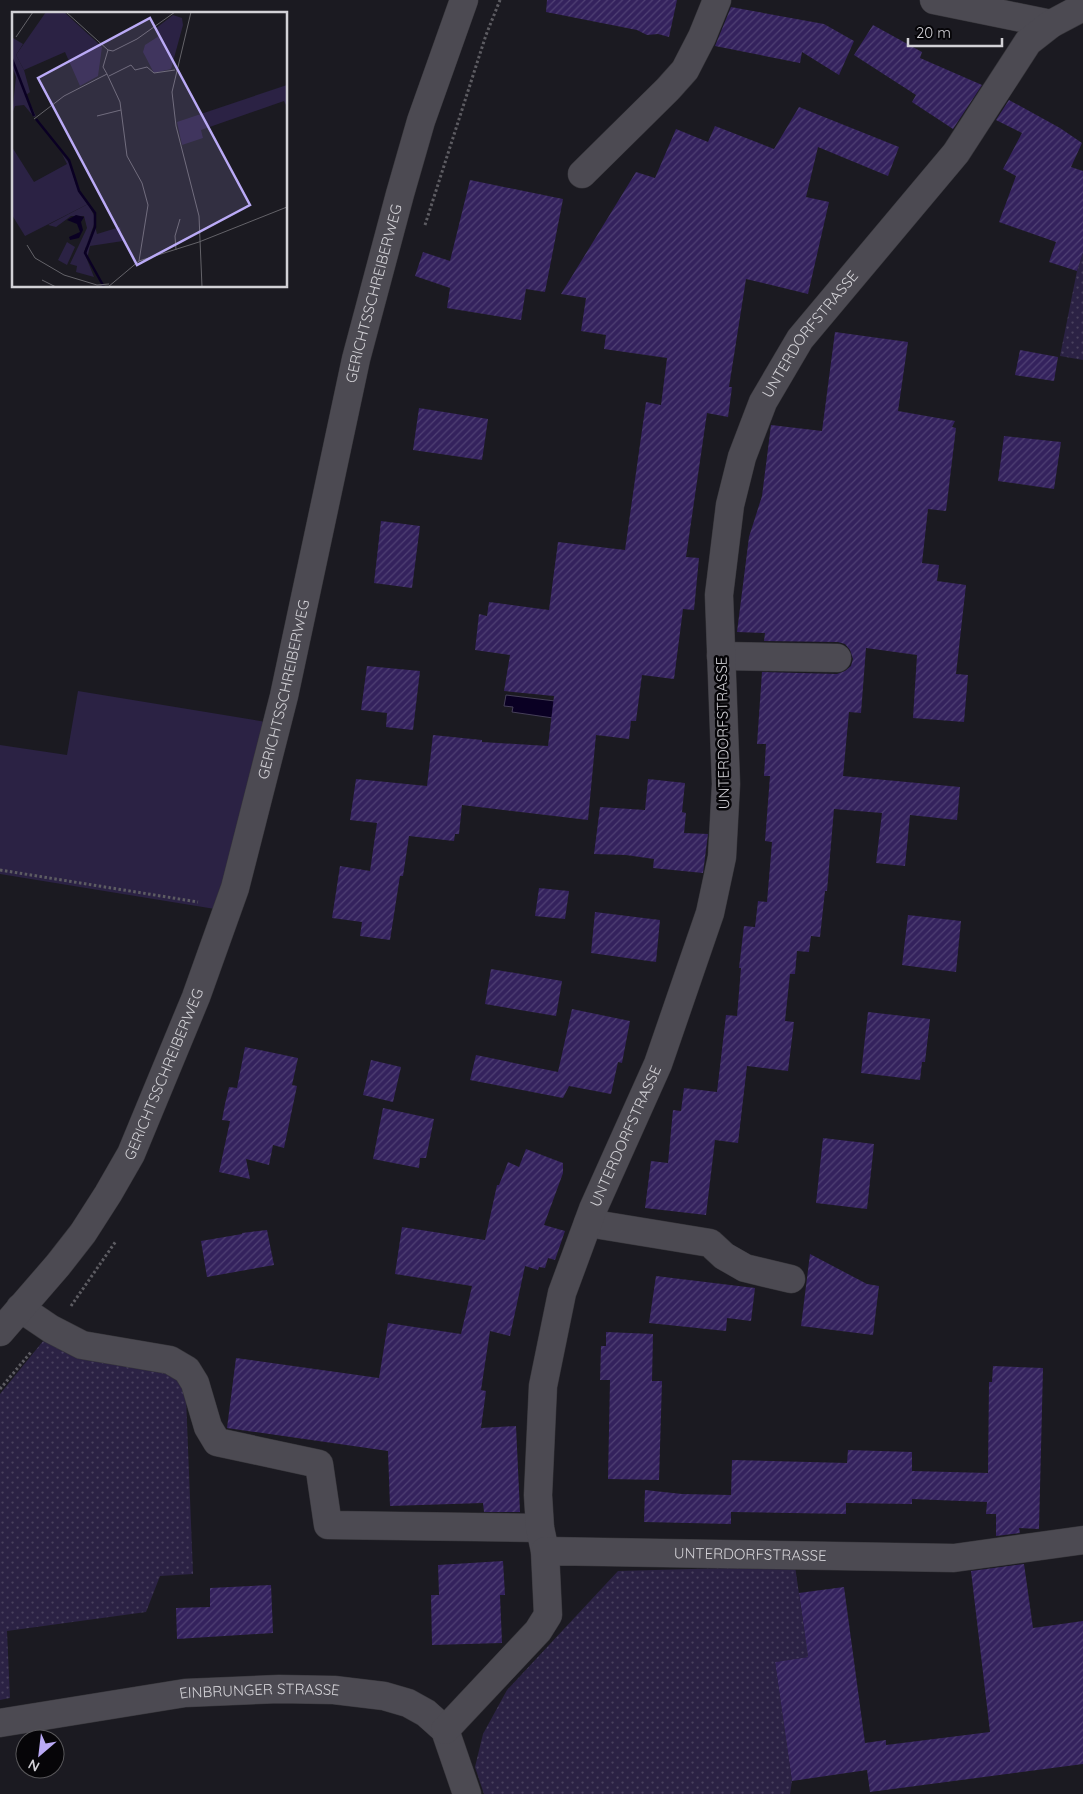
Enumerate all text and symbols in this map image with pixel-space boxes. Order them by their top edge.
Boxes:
inset map [12,12,288,288]
scale bar [908,15,1002,47]
text: 20 m [916,23,951,42]
street label: GERICHTSSCHREIBERWEG [341,202,406,385]
street label: UNTERDORFSTRASSE [758,267,862,401]
street label: GERICHTSSCHREIBERWEG [253,598,313,781]
street label: UNTERDORFSTRASSE [712,657,733,809]
street label: GERICHTSSCHREIBERWEG [119,986,207,1163]
street label: UNTERDORFSTRASSE [585,1062,665,1210]
street label: UNTERDORFSTRASSE [674,1543,827,1565]
street label: EINBRUNGER STRASSE [178,1679,341,1703]
north arrow [15,1729,65,1779]
text: N [25,1755,43,1776]

